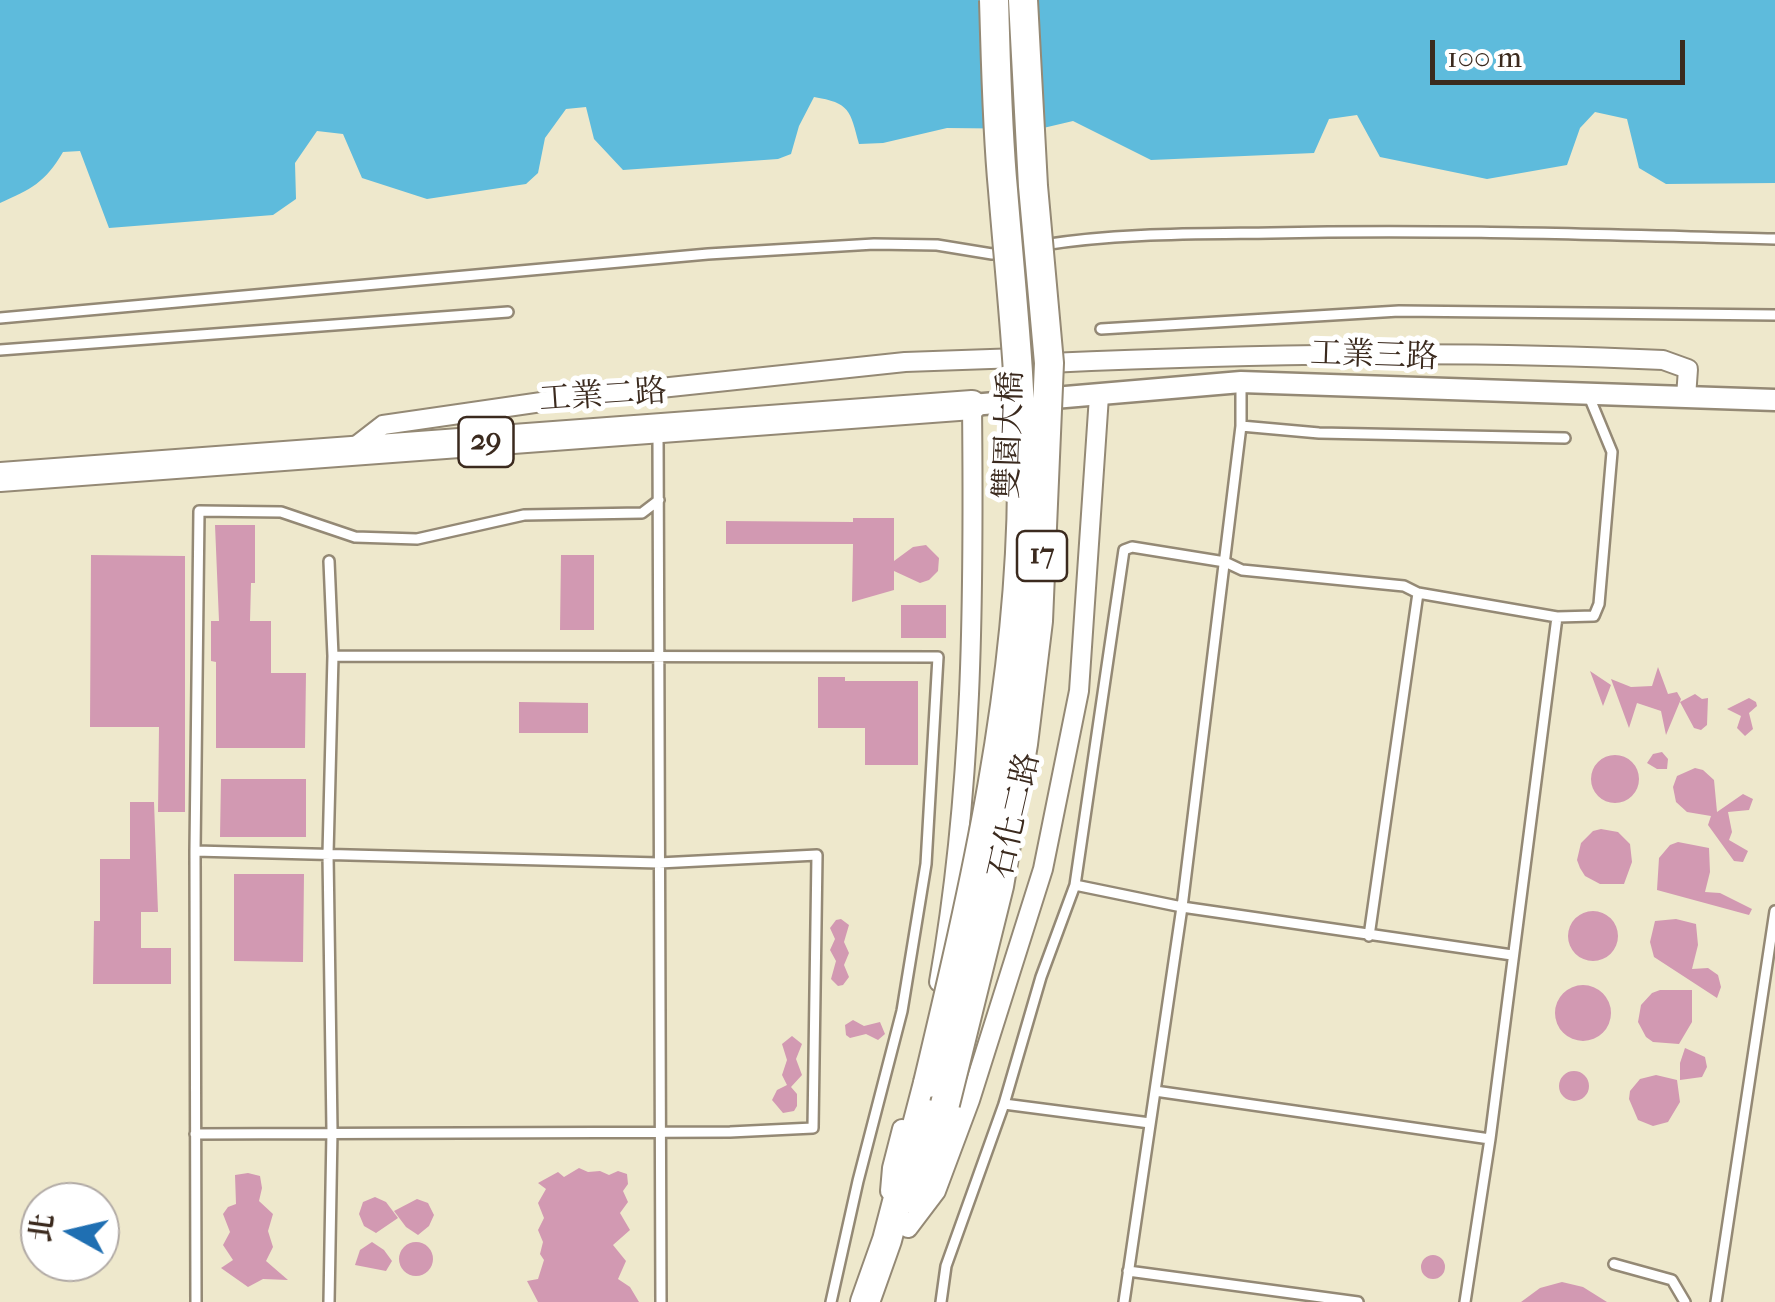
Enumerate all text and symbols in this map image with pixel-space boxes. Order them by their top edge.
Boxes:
scale bar [1435,20,1690,82]
text: 100 m [1447,40,1522,75]
street label: 工業三路 [1309,336,1439,378]
street label: 雙園大橋 [990,370,1032,500]
street label: 工業二路 [538,373,668,421]
road number: 29 [458,417,514,467]
road number: 17 [1017,531,1067,581]
street label: 石化二路 [983,749,1049,883]
north arrow [20,1182,120,1282]
text: 北 [23,1212,60,1244]

